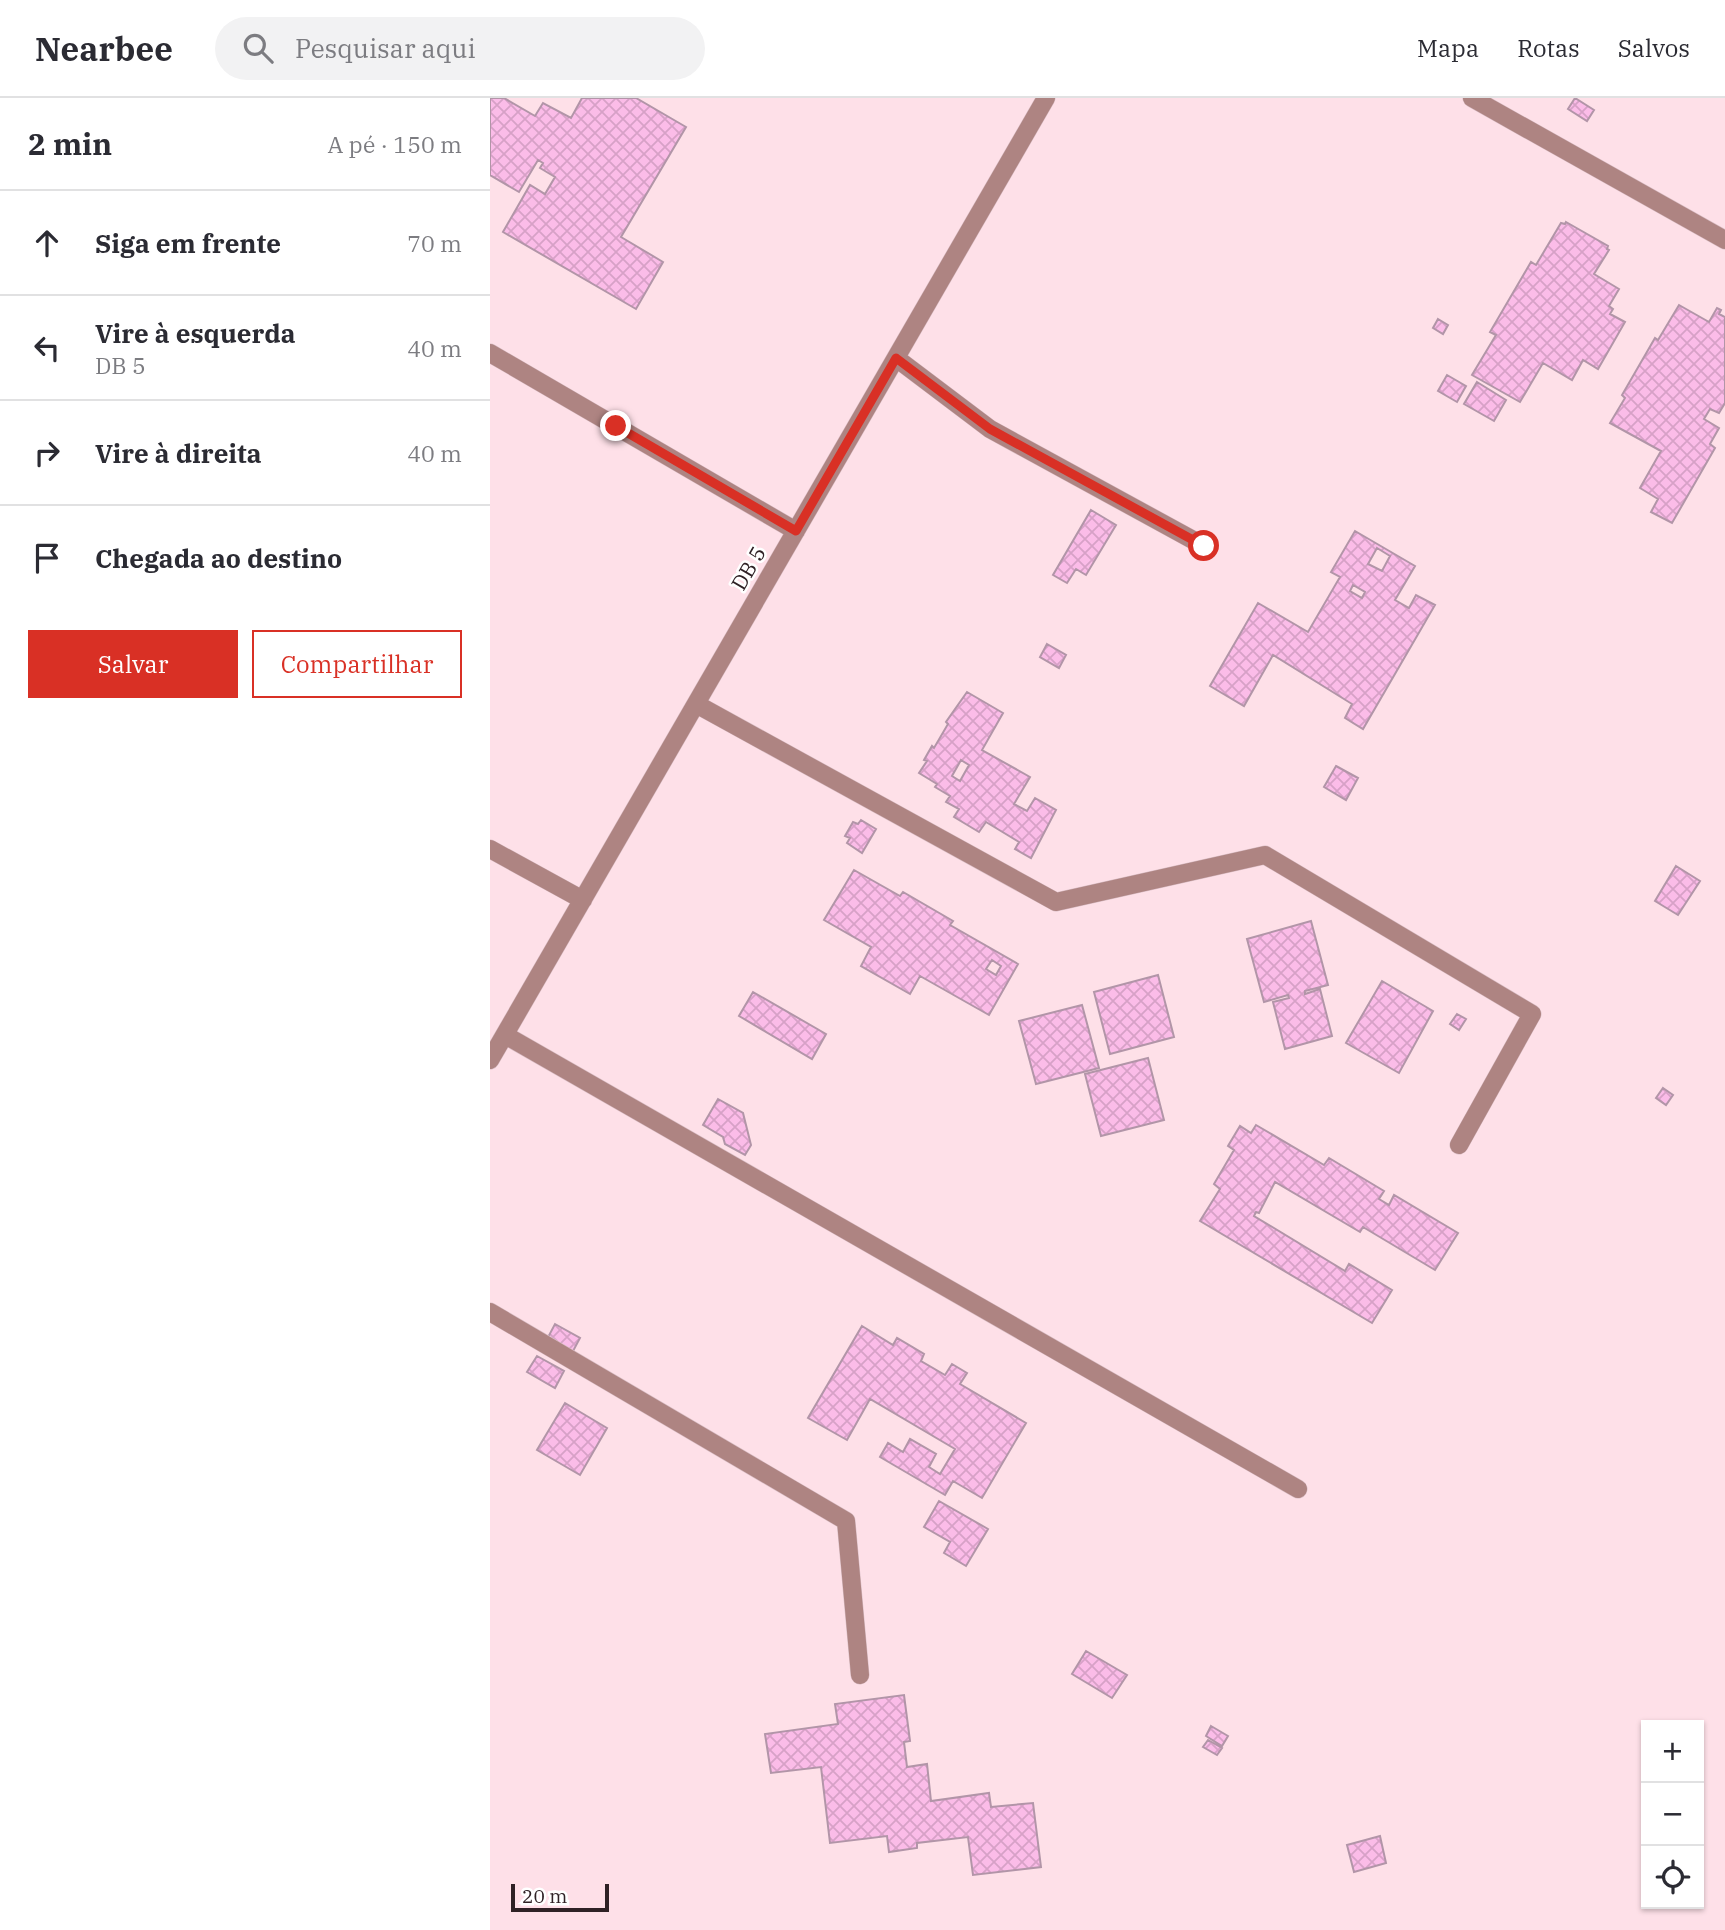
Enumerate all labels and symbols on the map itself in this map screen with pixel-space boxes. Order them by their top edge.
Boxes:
route end [600,410,631,441]
route start [1188,530,1219,561]
street label: DB 5 [724,541,772,595]
scale bar [511,1881,609,1913]

